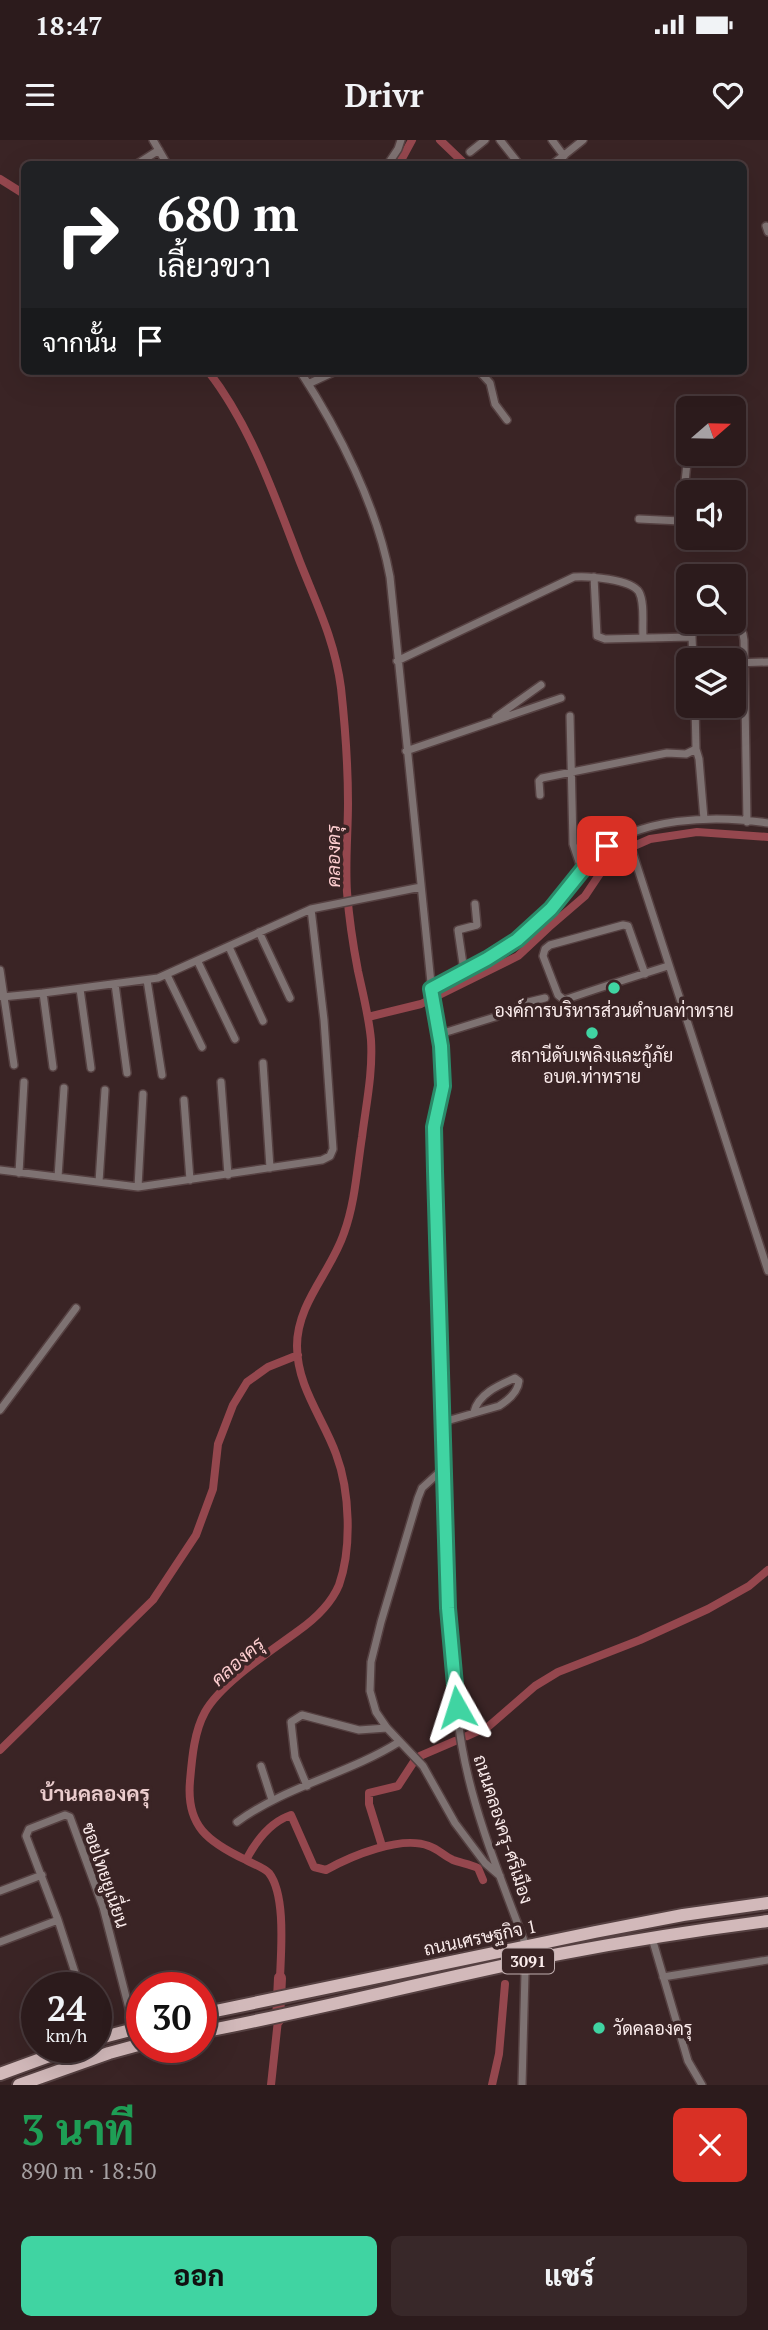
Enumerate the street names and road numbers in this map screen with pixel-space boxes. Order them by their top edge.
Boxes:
street label: ถนนคลองครุ-ศรีเมือง [468,1751,539,1907]
street label: ซอยไทยยูเนี่ยน [75,1818,138,1932]
street label: ถนนเศรษฐกิจ 1 [421,1913,539,1962]
road number: 3091 [502,1949,554,1974]

